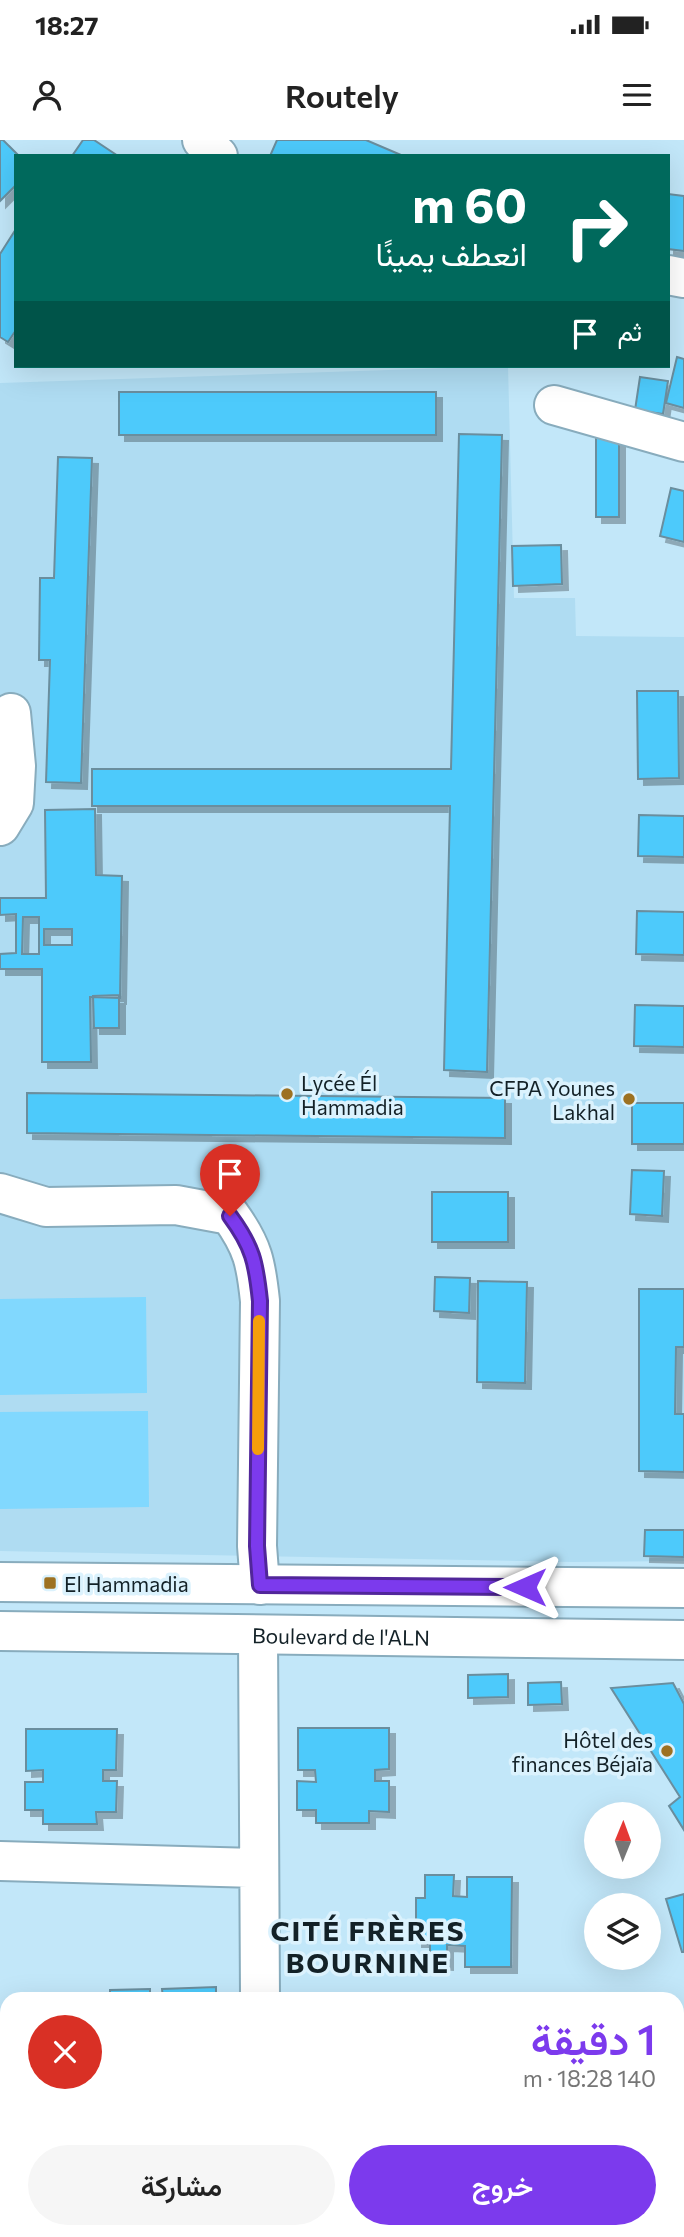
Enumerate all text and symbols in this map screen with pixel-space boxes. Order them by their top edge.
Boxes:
text: 18:27 [35,9,99,40]
text: Routely [285,75,399,115]
icon: person [28,76,66,114]
icon: menu [618,76,656,114]
text: 60 m [412,173,527,233]
icon: right [551,182,642,273]
text: انعطف يمينًا [376,233,527,273]
icon: arrive [566,315,604,353]
text: ثم [618,315,642,346]
place label: Lycée Él Hammadia [301,1070,404,1119]
place label: CFPA Younes Lakhal [489,1075,615,1124]
marker: Lycée Él Hammadia [279,1086,295,1102]
marker: CFPA Younes Lakhal [621,1091,637,1107]
pin [200,1144,260,1216]
icon: arrive [211,1155,249,1193]
position arrow [488,1550,562,1624]
place label: El Hammadia [64,1571,189,1596]
marker: El Hammadia [42,1575,58,1591]
street label: Boulevard de l'ALN [252,1622,430,1649]
place label: Hôtel des finances Béjaïa [512,1727,653,1776]
marker: Hôtel des finances Béjaïa [659,1743,675,1759]
north arrow [584,1802,662,1880]
map controls [584,1802,661,1970]
button: layers [584,1893,661,1970]
district label: CITÉ FRÈRES BOURNINE [270,1913,466,1979]
text: 1 دقيقة [531,2012,656,2064]
button: close [28,2015,102,2089]
text: 140 m · 18:28 [523,2064,656,2092]
button: مشاركة [28,2145,335,2225]
button: خروج [349,2145,656,2225]

